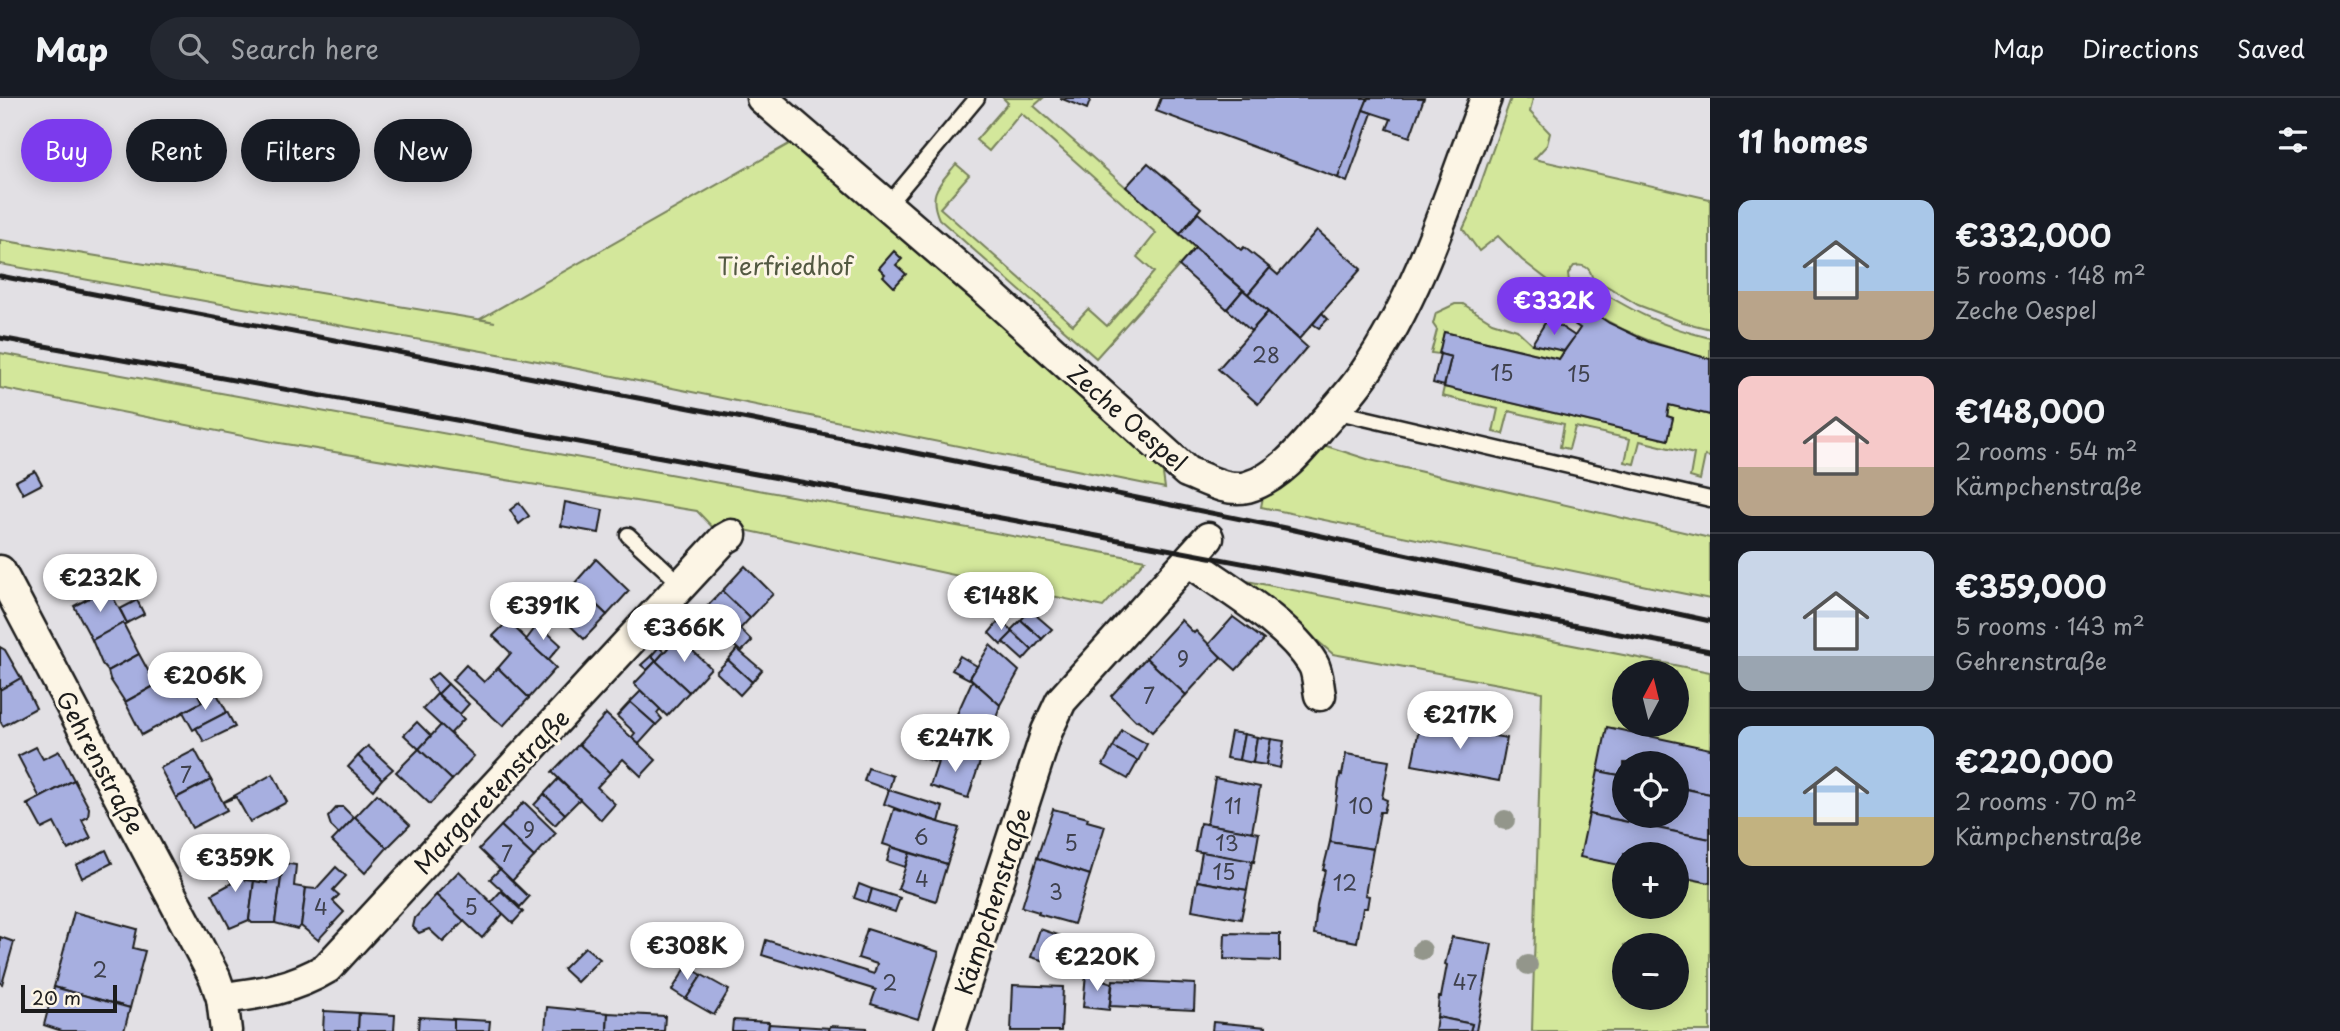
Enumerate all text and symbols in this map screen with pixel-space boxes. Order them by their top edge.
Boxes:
search box [150,17,640,80]
text: Map [35,23,108,73]
icon: search [174,29,212,67]
text: Search here [230,29,379,68]
text: Map [1993,30,2044,66]
text: Directions [2082,30,2199,66]
text: Saved [2237,30,2305,66]
text: 11 homes [1738,118,1868,163]
chip: Buy [21,119,112,182]
chip: Rent [126,119,227,182]
chip: Filters [241,119,360,182]
chip: New [374,119,472,182]
icon: filters [2274,121,2312,159]
text: €332,000 [1955,212,2111,257]
icon: home [1794,228,1878,312]
park label: Tierfriedhof [717,247,855,283]
text: 5 rooms · 148 m² [1955,257,2146,292]
pin: €332K [1505,278,1603,337]
text: €332K [1513,282,1595,317]
text: Zeche Oespel [1955,292,2097,327]
house number: 28 [1252,338,1280,370]
street label: Zeche Oespel [1060,355,1196,479]
house number: 15 [1491,356,1513,388]
house number: 15 [1568,357,1590,389]
text: €148,000 [1955,388,2105,433]
icon: home [1794,404,1878,488]
text: 2 rooms · 54 m² [1955,433,2138,468]
text: Kämpchenstraße [1955,468,2142,503]
pin: €232K [51,554,149,614]
text: €232K [59,559,141,594]
text: €359,000 [1955,563,2107,608]
pin: €148K [952,573,1050,632]
text: €148K [963,577,1039,612]
icon: home [1794,579,1878,663]
pin: €391K [494,582,592,642]
text: €391K [506,587,580,622]
pin: €366K [635,604,733,664]
text: 5 rooms · 143 m² [1955,608,2145,643]
text: €366K [643,609,725,644]
house number: 9 [1177,642,1189,674]
text: Gehrenstraße [1955,643,2107,678]
pin: €206K [156,652,254,712]
text: €206K [164,657,246,692]
north arrow [1612,660,1689,737]
map controls [1612,660,1689,1010]
house number: 7 [1143,679,1155,711]
street label: Gehrenstraße [48,684,154,840]
pin: €217K [1411,692,1509,751]
text: €217K [1423,696,1497,731]
street label: Margaretenstraße [405,700,577,882]
pin: €247K [906,714,1004,774]
text: €247K [917,719,993,754]
text: €220,000 [1955,738,2113,783]
button: locate [1612,751,1689,828]
icon: home [1794,754,1878,838]
house number: 7 [180,758,192,790]
text: 2 rooms · 70 m² [1955,783,2137,818]
house number: 11 [1224,789,1242,821]
house number: 10 [1349,789,1373,821]
street label: Kämpchenstraße [945,803,1039,999]
house number: 9 [523,813,535,845]
text: Kämpchenstraße [1955,818,2142,853]
house number: 6 [914,820,928,852]
house number: 5 [1064,826,1078,858]
house number: 13 [1215,826,1239,858]
pin: €359K [186,834,284,894]
house number: 7 [501,837,513,869]
text: €359K [196,839,274,874]
button: + [1612,842,1689,919]
house number: 15 [1213,855,1235,887]
house number: 4 [915,862,929,894]
house number: 12 [1333,866,1357,898]
house number: 3 [1049,875,1063,907]
house number: 4 [314,890,328,922]
house number: 5 [464,890,478,922]
pin: €308K [638,922,736,982]
text: €308K [646,927,728,962]
button: − [1612,933,1689,1010]
pin: €220K [1048,934,1146,993]
text: €220K [1055,938,1139,973]
house number: 2 [93,953,107,985]
house number: 47 [1453,965,1477,997]
house number: 2 [883,966,897,998]
scale bar [21,982,117,1014]
text: 20 m [32,983,81,1011]

